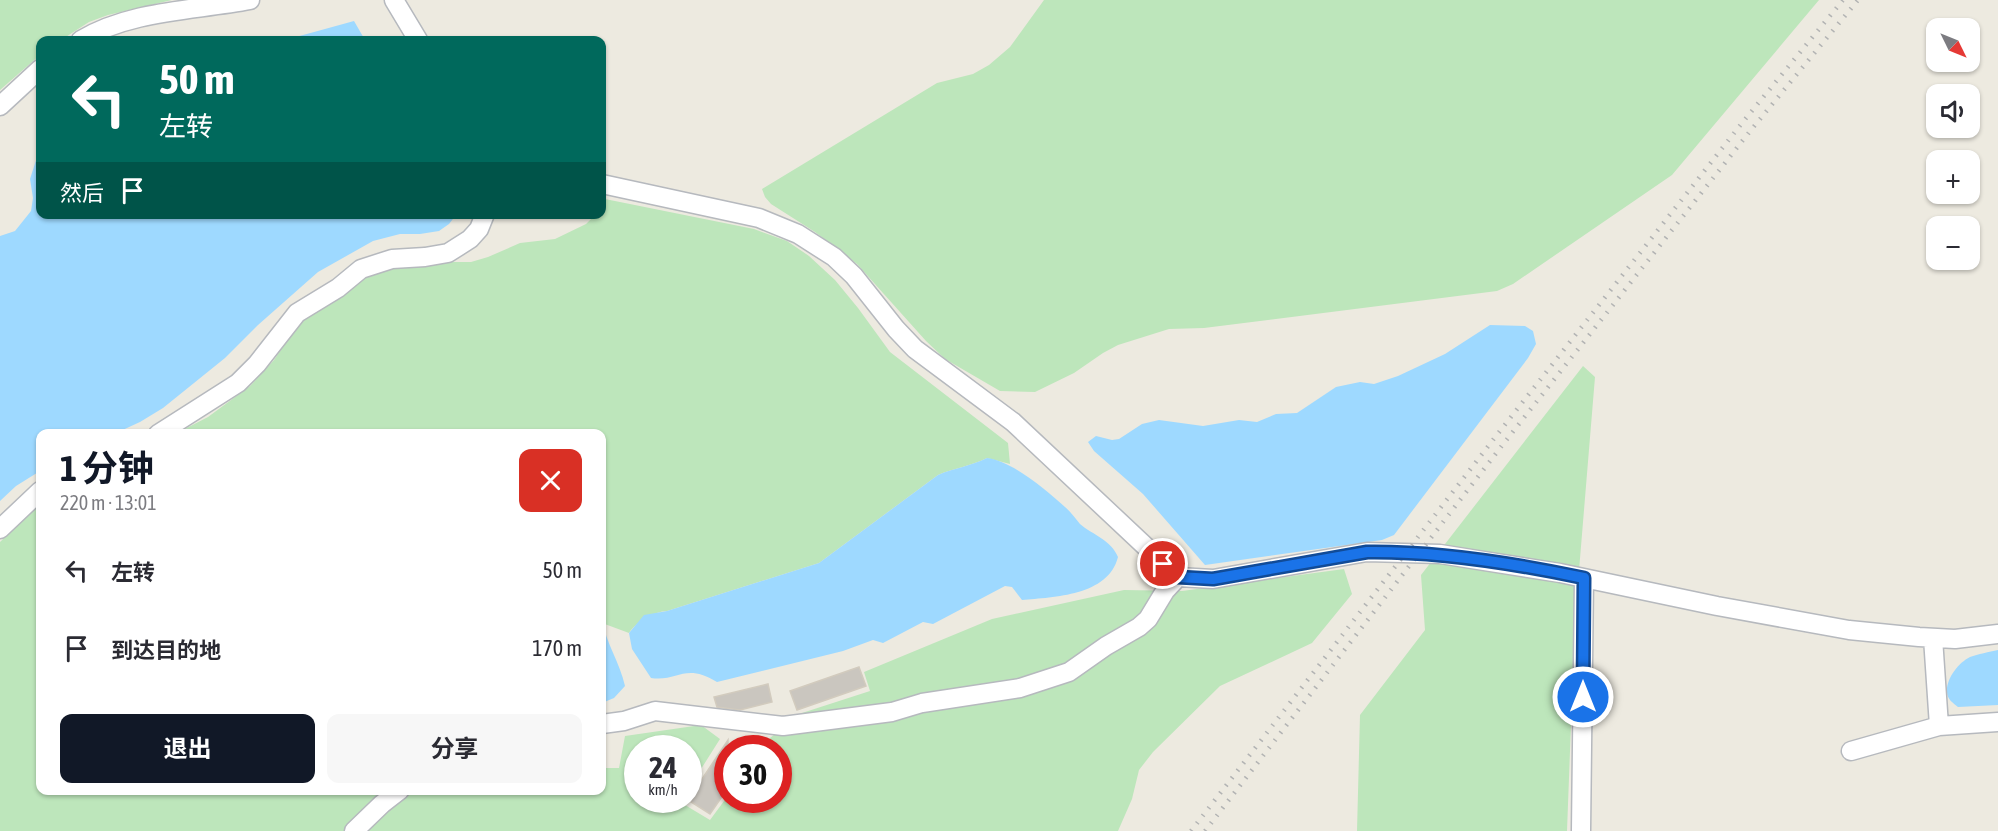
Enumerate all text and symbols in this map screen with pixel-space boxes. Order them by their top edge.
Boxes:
north arrow [1926,18,1980,72]
map controls [1926,18,1980,270]
text: 50 m [159,55,234,103]
icon: left [60,60,138,138]
button: sound [1926,84,1980,138]
text: 左转 [159,111,213,142]
button: + [1926,150,1980,204]
icon: arrive [116,174,149,207]
text: 然后 [60,180,104,206]
button: − [1926,216,1980,270]
text: 1 分钟 [60,447,154,489]
button: close [519,449,582,512]
text: 220 m · 13:01 [60,491,157,514]
pin [1137,538,1188,589]
icon: arrive [1146,547,1179,580]
icon: left [60,554,93,587]
text: 50 m [542,557,582,583]
text: 左转 [111,559,155,585]
icon: arrive [60,632,93,665]
text: 170 m [532,635,582,661]
text: 到达目的地 [111,637,221,663]
position arrow [1551,665,1615,729]
button: 退出 [60,714,315,783]
button: 分享 [327,714,582,783]
speed limit sign: 30 [714,735,792,813]
text: 24 [649,750,677,784]
text: km/h [648,781,678,798]

